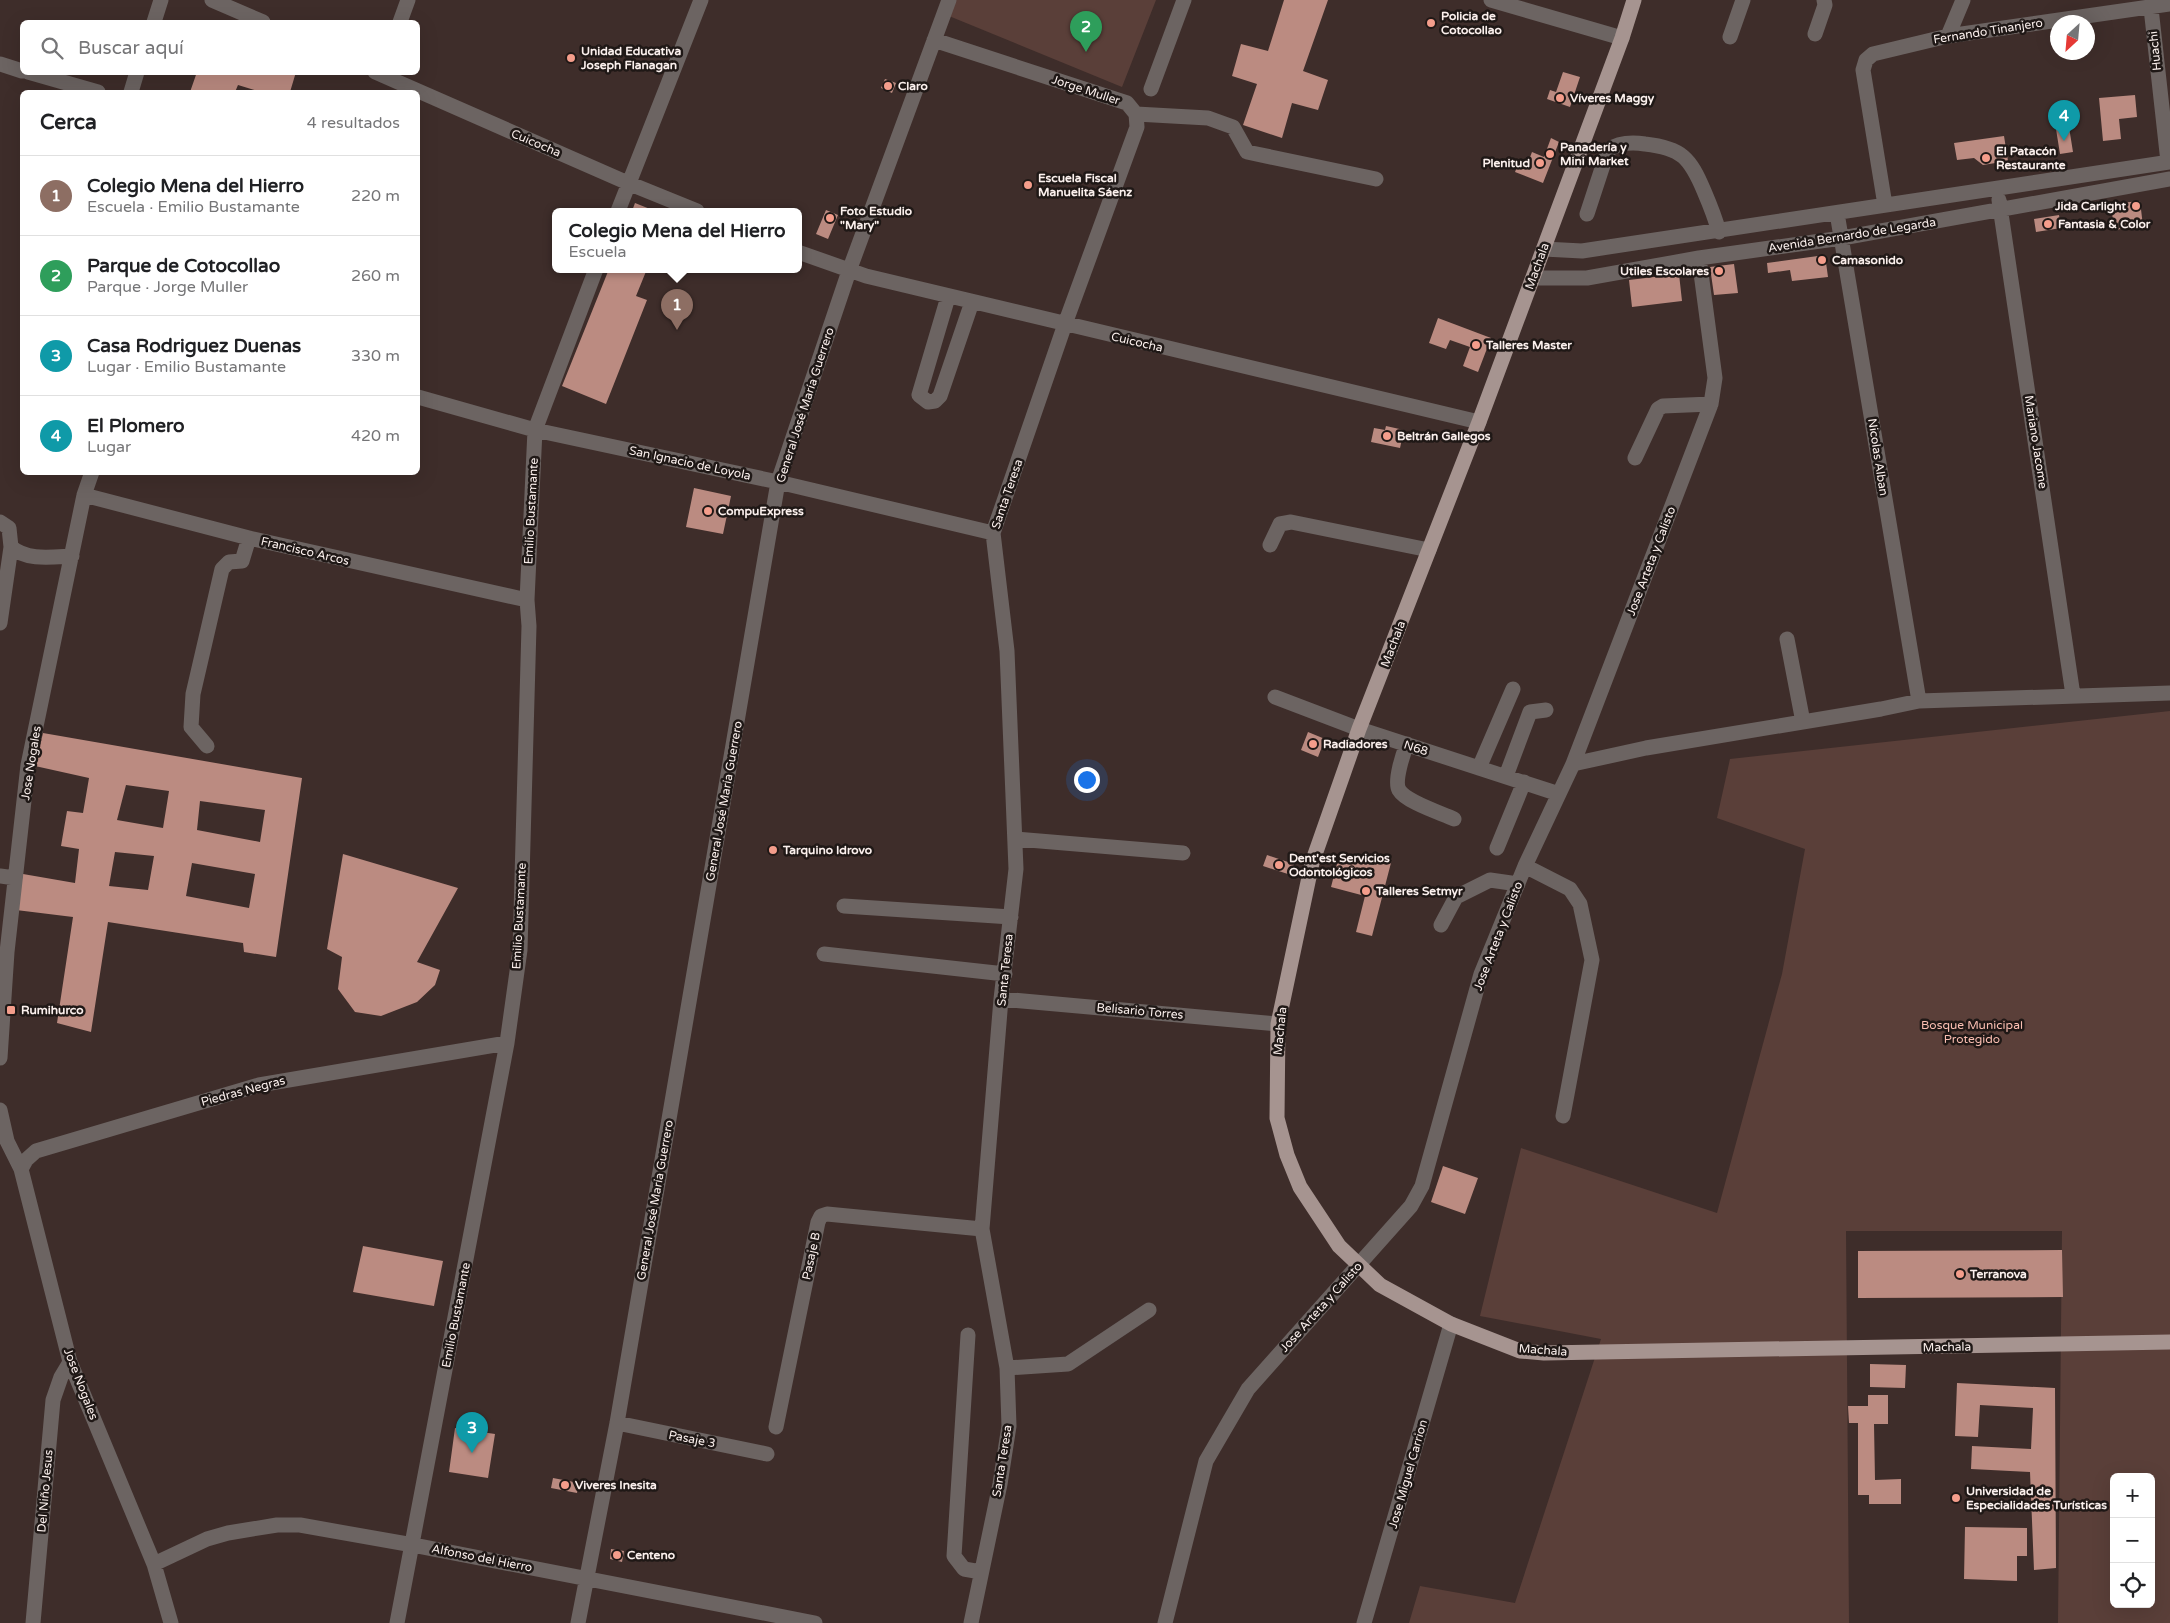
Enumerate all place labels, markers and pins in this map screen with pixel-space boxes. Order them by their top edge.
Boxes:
place label: Policia de Cotocollao [1441,9,1502,37]
pin: 2 [1070,11,1102,52]
marker: Policia de Cotocollao [1425,17,1437,29]
place label: Unidad Educativa Joseph Flanagan [580,44,681,73]
marker: Unidad Educativa Joseph Flanagan [565,52,577,64]
place label: Claro [898,79,928,93]
marker: Claro [882,80,894,92]
place label: Víveres Maggy [1570,91,1655,106]
marker: Víveres Maggy [1554,92,1566,104]
pin: 4 [2048,100,2080,141]
place label: Panadería y Mini Market [1560,140,1629,168]
place label: El Patacón Restaurante [1996,144,2066,172]
marker: Panadería y Mini Market [1544,148,1556,160]
marker: El Patacón Restaurante [1980,152,1992,164]
place label: Plenitud [1482,156,1530,170]
marker: Plenitud [1534,157,1546,169]
place label: Escuela Fiscal Manuelita Sáenz [1038,171,1132,199]
marker: Escuela Fiscal Manuelita Sáenz [1022,179,1034,191]
place label: Jida Carlight [2054,199,2126,214]
marker: Jida Carlight [2130,200,2142,212]
place label: Foto Estudio "Mary" [840,204,912,233]
marker: Foto Estudio "Mary" [824,212,836,224]
place label: Fantasia & Color [2058,217,2151,231]
marker: Fantasia & Color [2042,218,2054,230]
place label: Camasonido [1832,253,1903,267]
marker: Camasonido [1816,254,1828,266]
place label: Utiles Escolares [1620,264,1709,278]
marker: Utiles Escolares [1713,265,1725,277]
pin: 1 [661,289,693,330]
place label: Talleres Master [1485,338,1572,352]
marker: Talleres Master [1470,339,1482,351]
place label: Beltrán Gallegos [1397,429,1491,444]
marker: Beltrán Gallegos [1381,430,1393,442]
place label: CompuExpress [718,504,804,519]
marker: CompuExpress [702,505,714,517]
place label: Radiadores [1323,737,1388,751]
marker: Radiadores [1307,738,1319,750]
place label: Tarquino Idrovo [782,843,872,858]
marker: Tarquino Idrovo [767,844,779,856]
place label: Dent'est Servicios Odontológicos [1289,851,1390,880]
marker: Dent'est Servicios Odontológicos [1273,859,1285,871]
place label: Talleres Setmyr [1375,884,1463,899]
marker: Talleres Setmyr [1360,885,1372,897]
place label: Rumihurco [21,1003,84,1017]
marker: Rumihurco [5,1004,17,1016]
place label: Terranova [1969,1267,2027,1281]
marker: Terranova [1954,1268,1966,1280]
pin: 3 [456,1412,488,1453]
place label: Viveres Inesita [575,1478,657,1492]
marker: Viveres Inesita [559,1479,571,1491]
place label: Universidad de Especialidades Turísticas [1966,1484,2107,1513]
marker: Universidad de Especialidades Turísticas [1950,1492,1962,1504]
place label: Centeno [627,1548,675,1562]
marker: Centeno [611,1549,623,1561]

